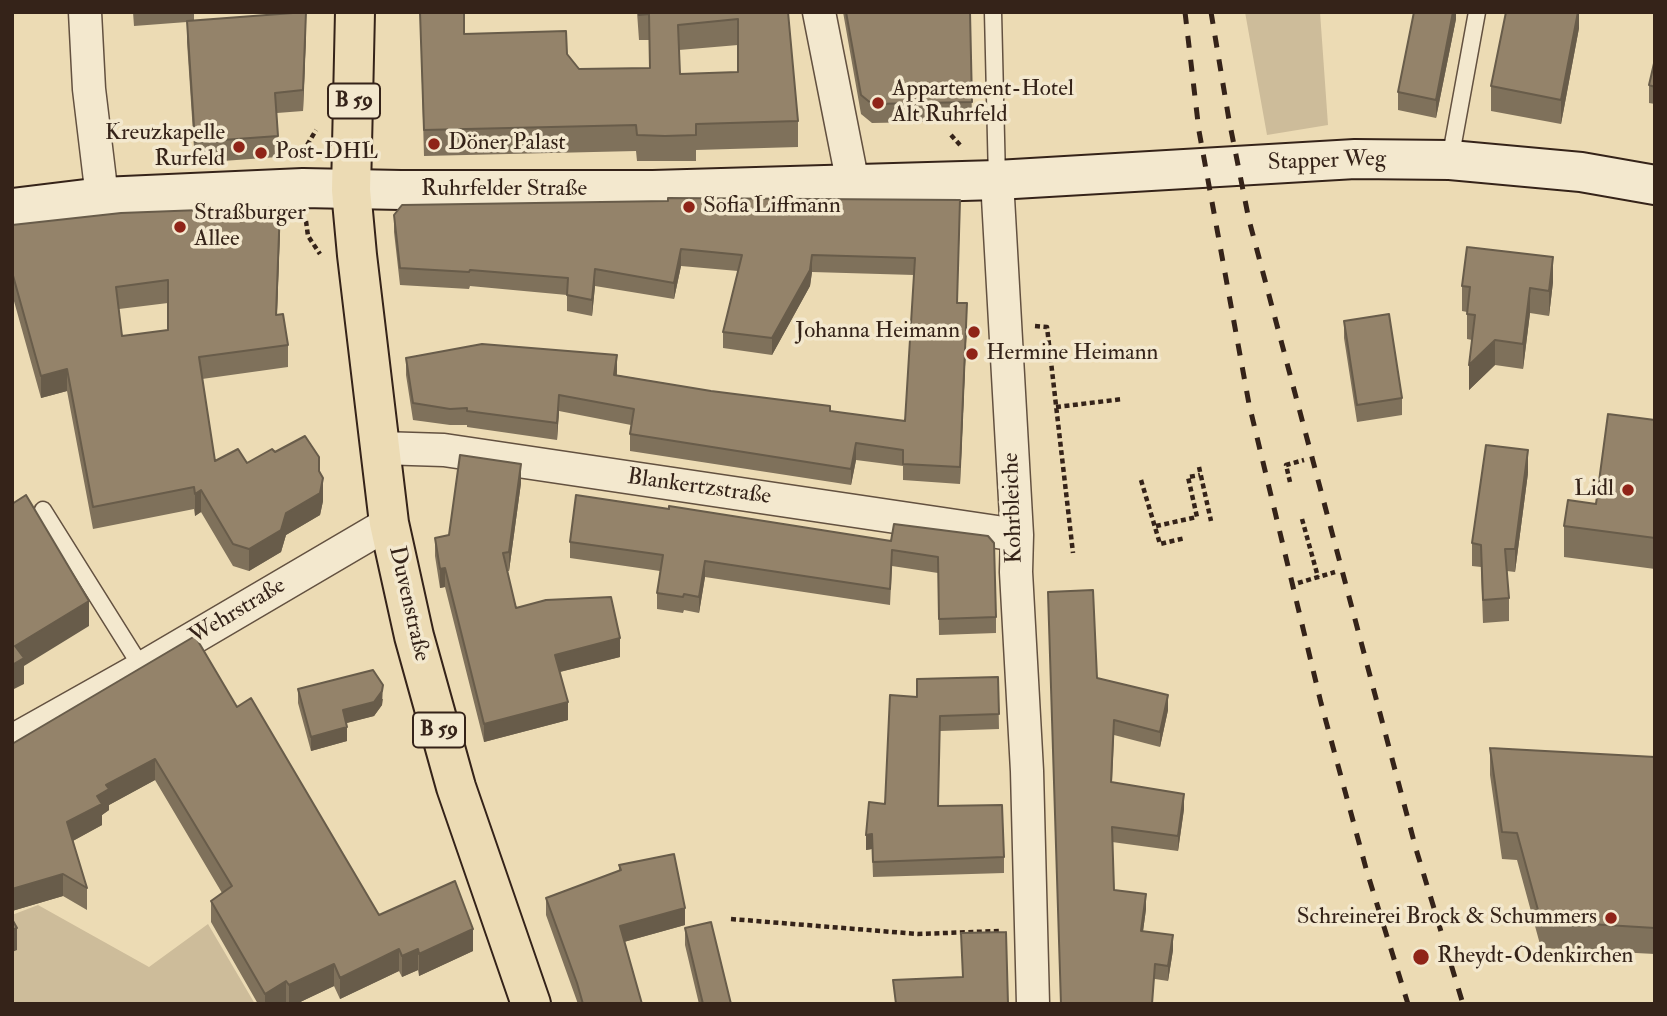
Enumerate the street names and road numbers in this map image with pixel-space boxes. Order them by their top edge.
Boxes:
road number: B 59 [328,84,380,119]
street label: Stapper Weg [1267,146,1387,178]
street label: Ruhrfelder Straße [421,176,587,204]
street label: Kohrbleiche [998,452,1030,564]
street label: Blankertzstraße [625,464,773,512]
street label: Duvenstraße [381,544,435,664]
street label: Wehrstraße [185,573,291,651]
road number: B 59 [413,712,465,748]

